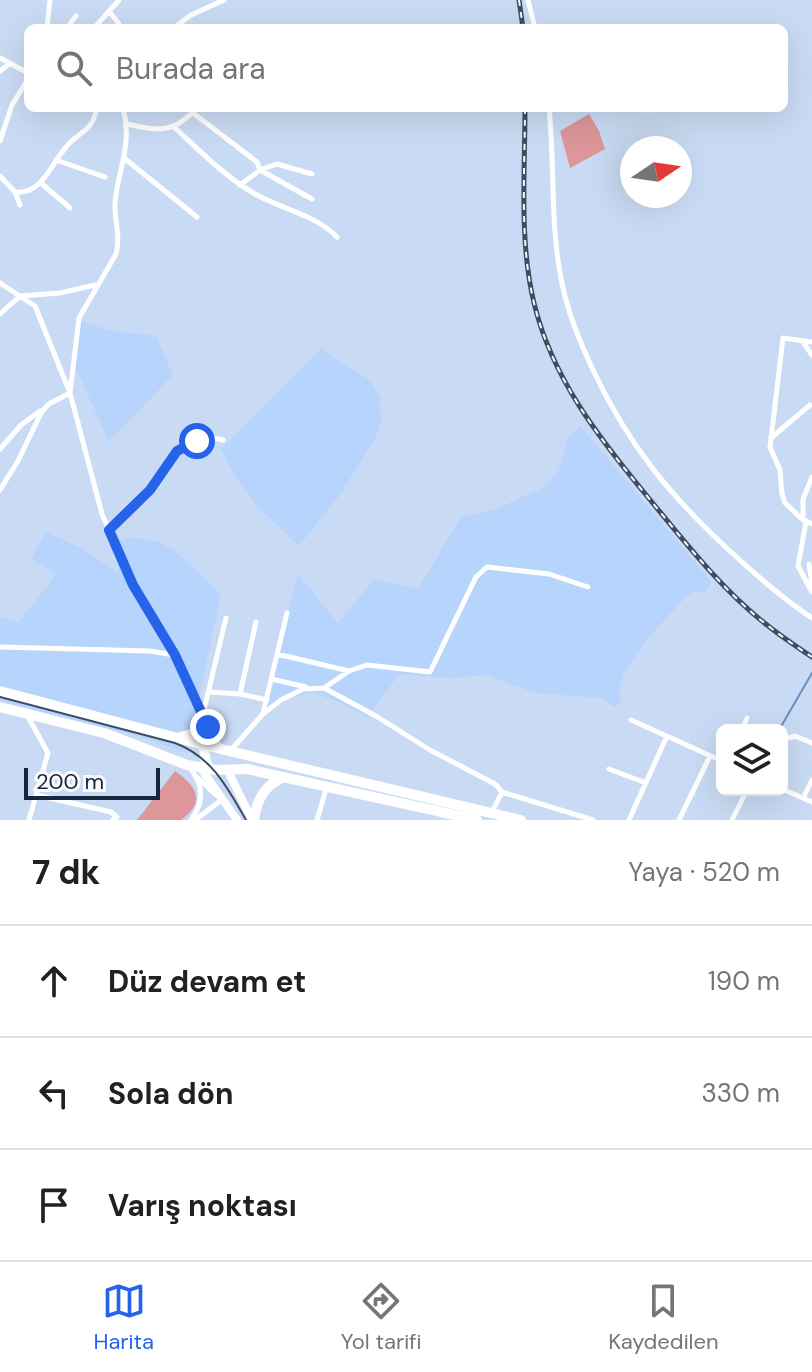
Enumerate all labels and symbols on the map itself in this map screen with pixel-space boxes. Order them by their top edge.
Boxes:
north arrow [620,136,692,208]
route start [179,423,215,459]
route end [190,709,226,745]
scale bar [24,764,160,800]

